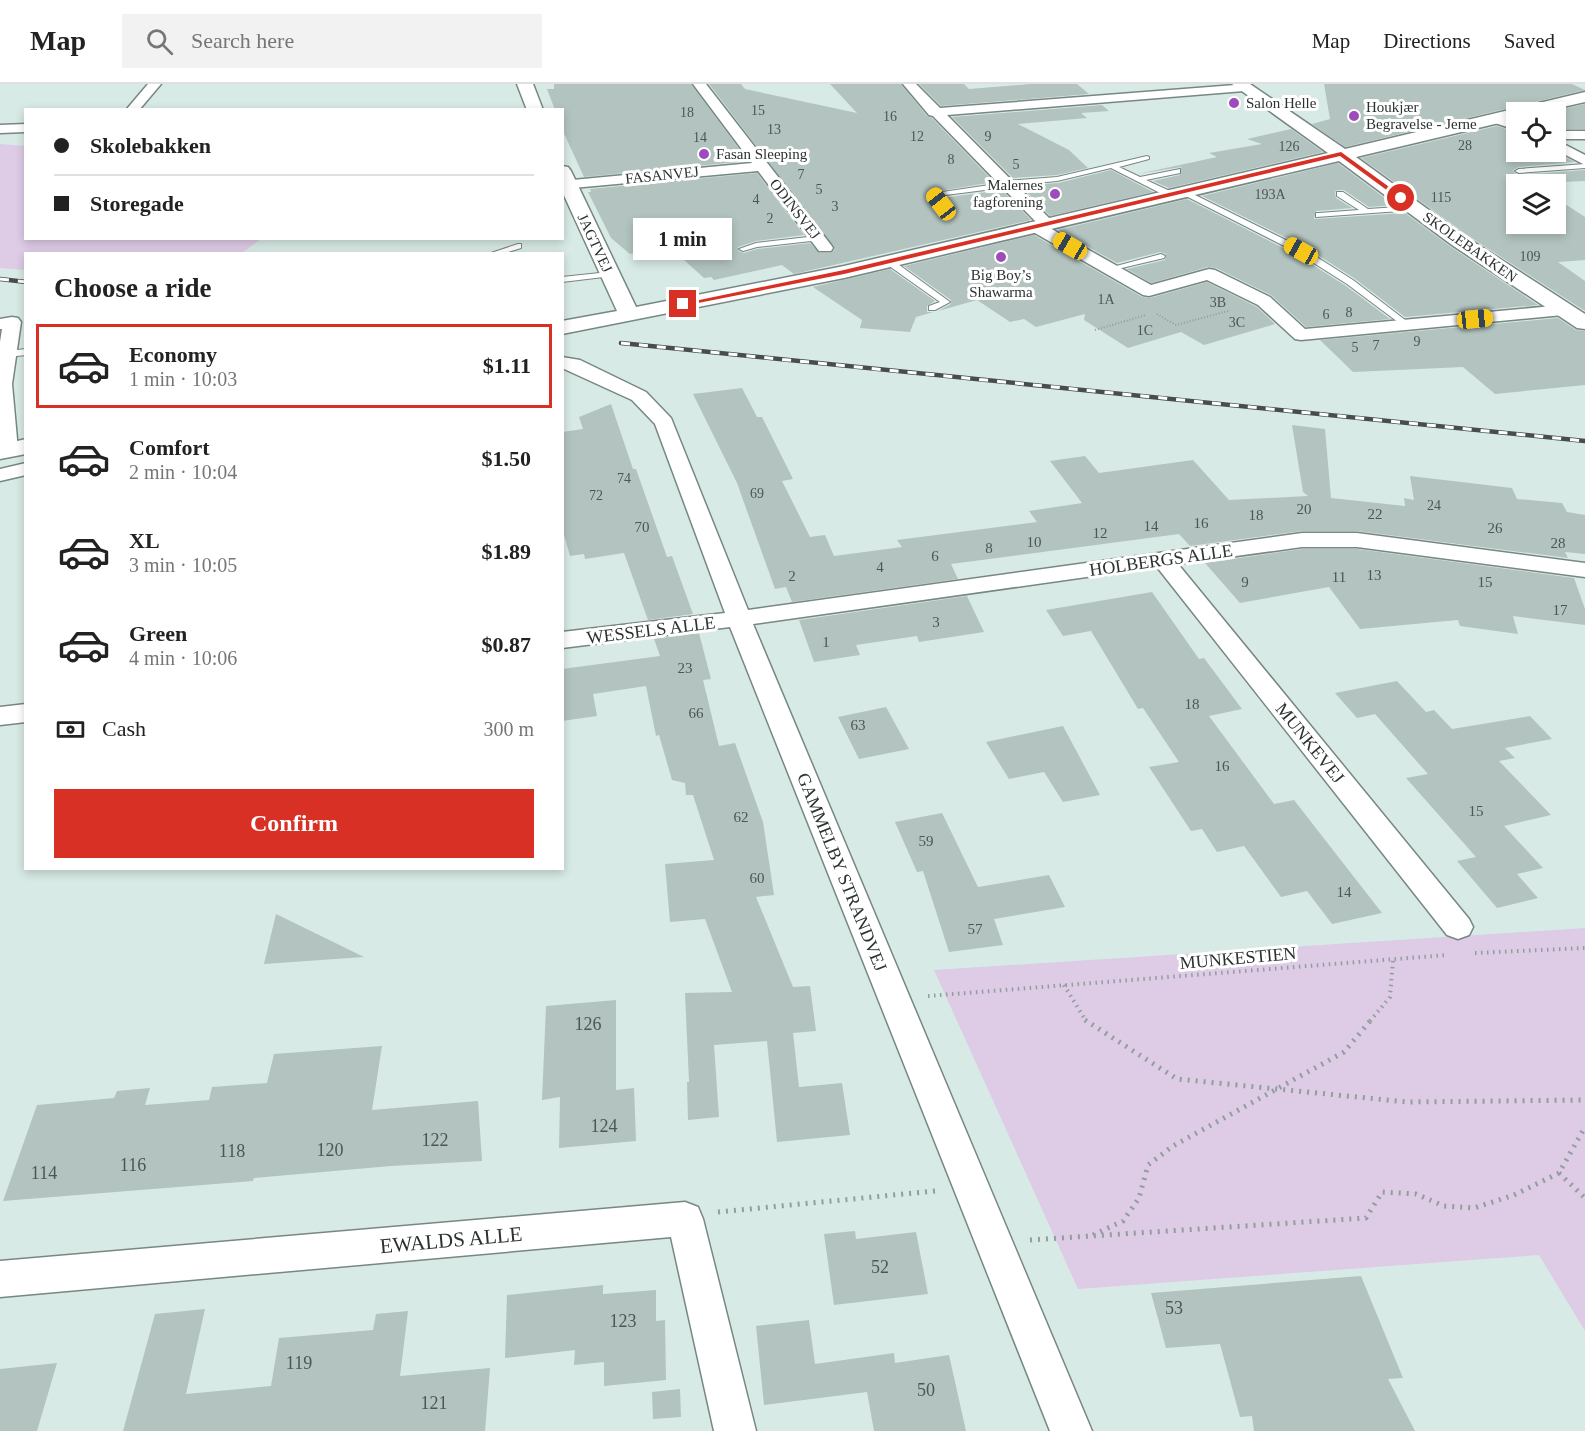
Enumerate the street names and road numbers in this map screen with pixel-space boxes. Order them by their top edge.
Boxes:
street label: FASANVEJ [624,163,700,187]
street label: ODINSVEJ [767,176,823,242]
street label: SKOLEBAKKEN [1420,209,1520,285]
street label: JAGTVEJ [575,211,616,275]
street label: HOLBERGS ALLE [1088,540,1234,580]
street label: WESSELS ALLE [586,612,716,648]
street label: MUNKEVEJ [1272,699,1348,787]
street label: GAMMELBY STRANDVEJ [793,770,891,974]
street label: MUNKESTIEN [1179,943,1297,973]
street label: EWALDS ALLE [379,1222,523,1258]

